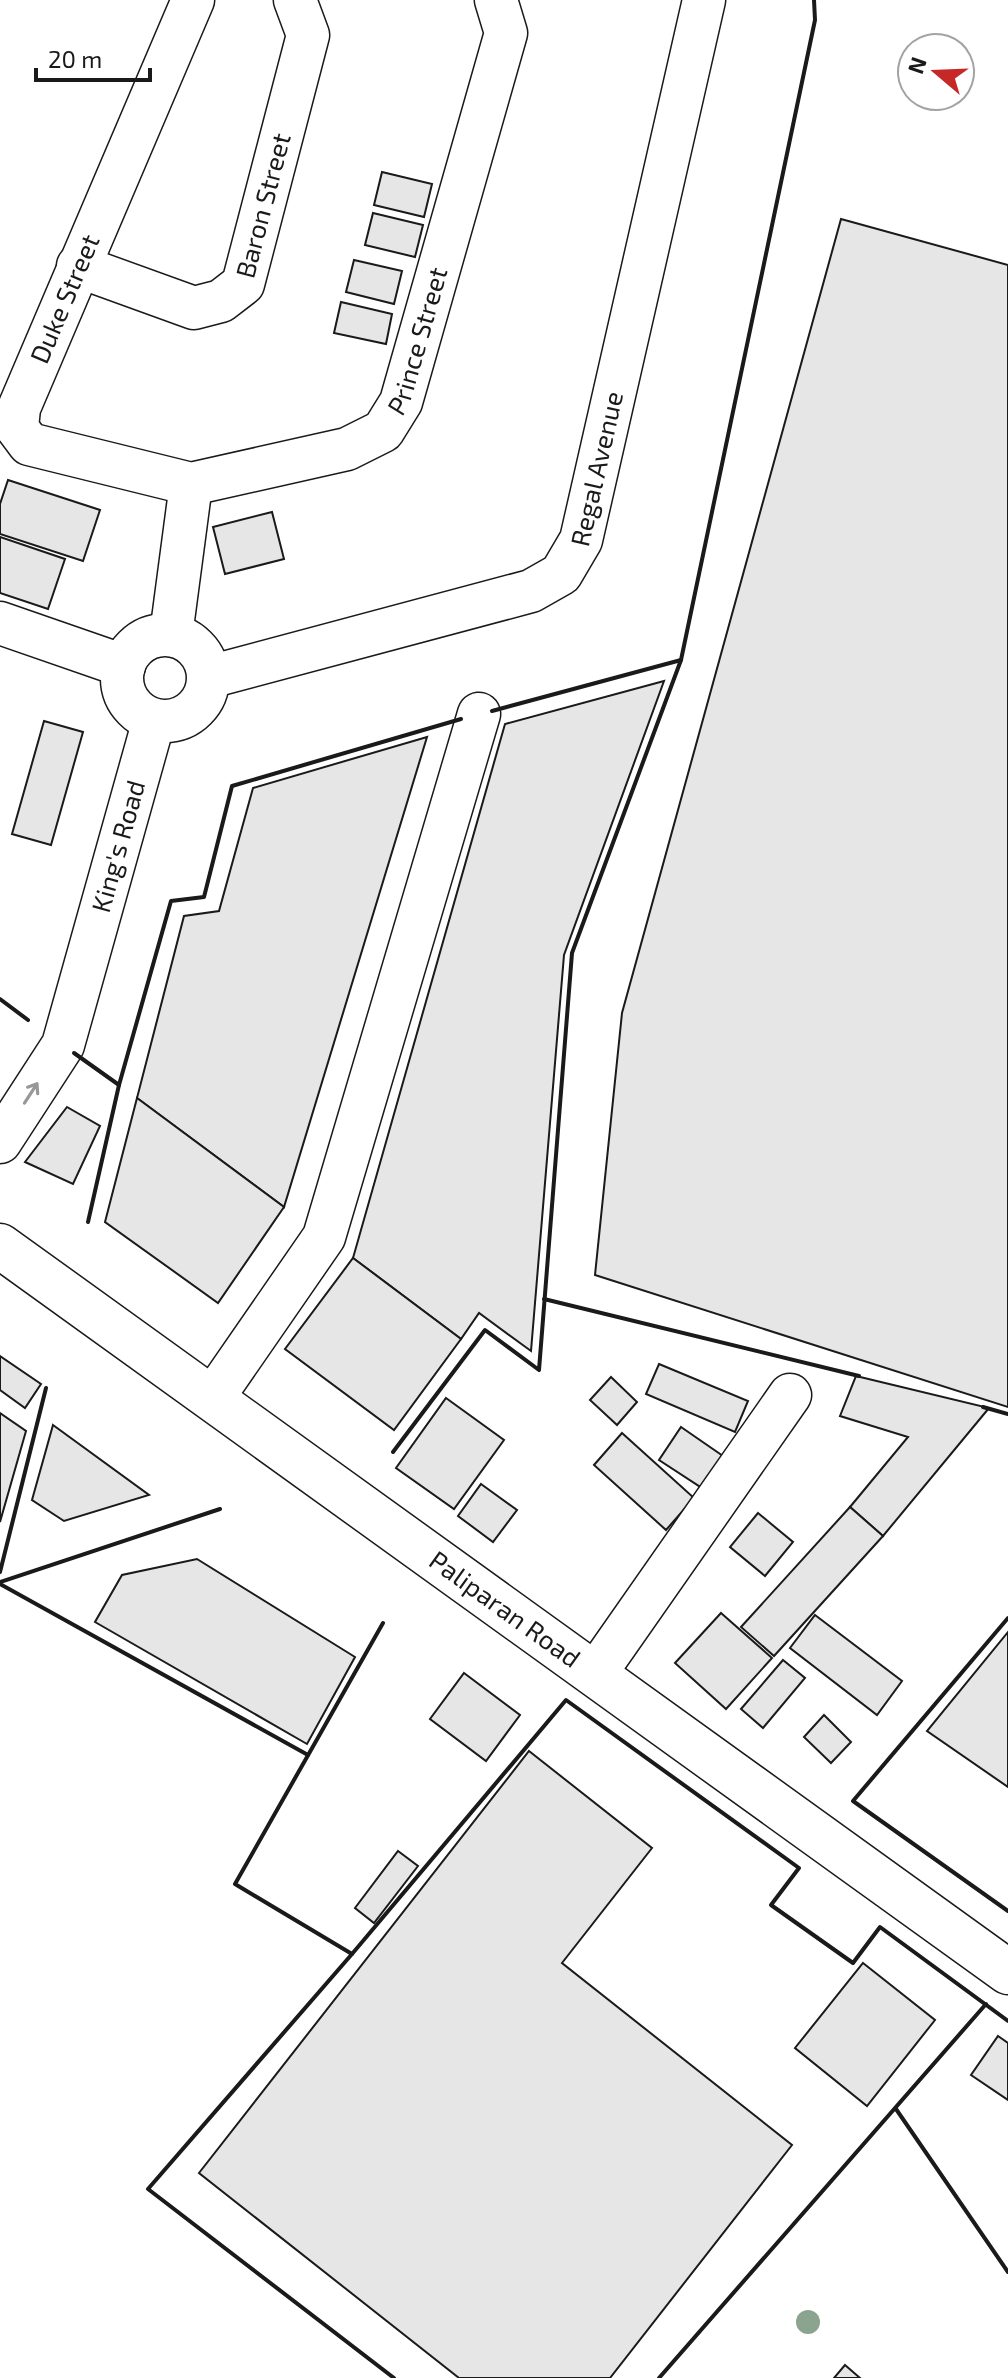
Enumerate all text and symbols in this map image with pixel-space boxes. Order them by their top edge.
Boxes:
scale bar [36,32,150,82]
north arrow [896,32,976,112]
text: 20 m [48,44,102,73]
text: N [901,53,931,77]
street label: Baron Street [228,129,296,281]
street label: Duke Street [23,229,105,368]
street label: Prince Street [380,263,453,420]
street label: Regal Avenue [563,388,628,549]
street label: King's Road [84,776,150,915]
one-way arrow [23,1083,40,1105]
street label: Paliparan Road [424,1544,587,1673]

